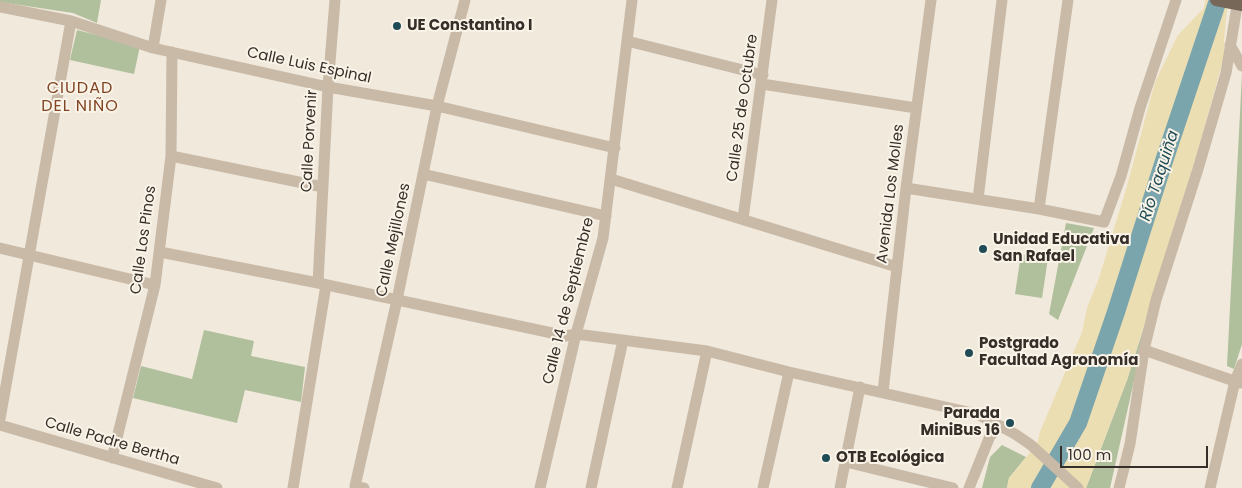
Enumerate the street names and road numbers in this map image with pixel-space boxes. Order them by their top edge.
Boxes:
street label: Calle 25 de Octubre [724,33,762,183]
street label: Calle Luis Espinal [245,44,373,88]
street label: Calle Porvenir [298,89,322,193]
street label: Avenida Los Molles [874,123,908,265]
street label: Calle Mejillones [373,182,415,298]
street label: Calle Los Pinos [127,184,161,296]
street label: Calle 14 de Septiembre [540,216,598,386]
street label: Calle Padre Bertha [42,414,182,470]

